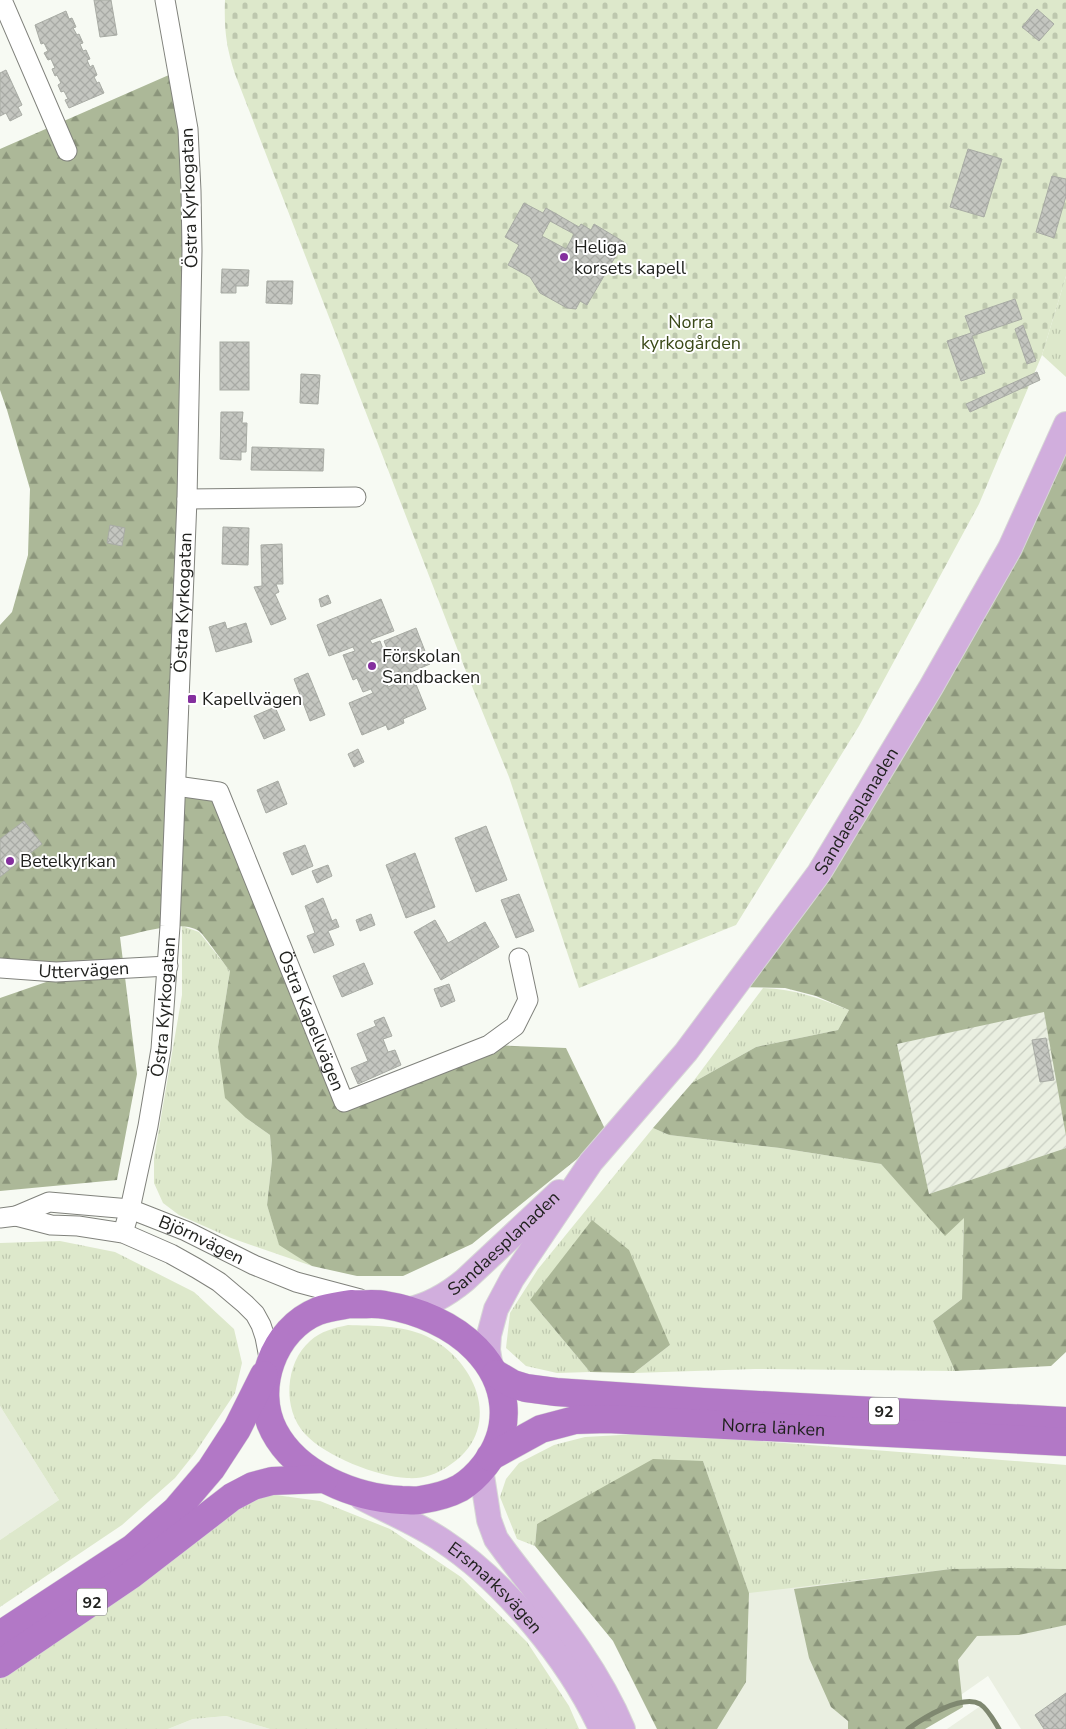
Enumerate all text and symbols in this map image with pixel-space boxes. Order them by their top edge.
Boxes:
street label: Östra Kyrkogatan [175,127,203,269]
place label: Heliga korsets kapell [574,235,687,280]
marker: Heliga korsets kapell [558,251,570,263]
park label: Norra kyrkogården [641,310,741,355]
street label: Östra Kyrkogatan [168,532,198,673]
place label: Förskolan Sandbacken [382,644,480,689]
marker: Förskolan Sandbacken [366,660,378,672]
place label: Kapellvägen [202,687,302,711]
marker: Kapellvägen [186,693,198,705]
street label: Sandaesplanaden [809,743,904,879]
place label: Betelkyrkan [20,849,116,873]
marker: Betelkyrkan [4,855,16,867]
street label: Östra Kyrkogatan [144,936,181,1079]
street label: Östra Kapellvägen [272,947,350,1095]
street label: Uttervägen [38,956,130,984]
street label: Sandaesplanaden [443,1186,565,1301]
street label: Björnvägen [155,1209,248,1270]
road number: 92 [869,1398,899,1424]
street label: Norra länken [721,1413,826,1442]
street label: Ersmarksvägen [443,1536,548,1639]
road number: 92 [77,1588,107,1615]

